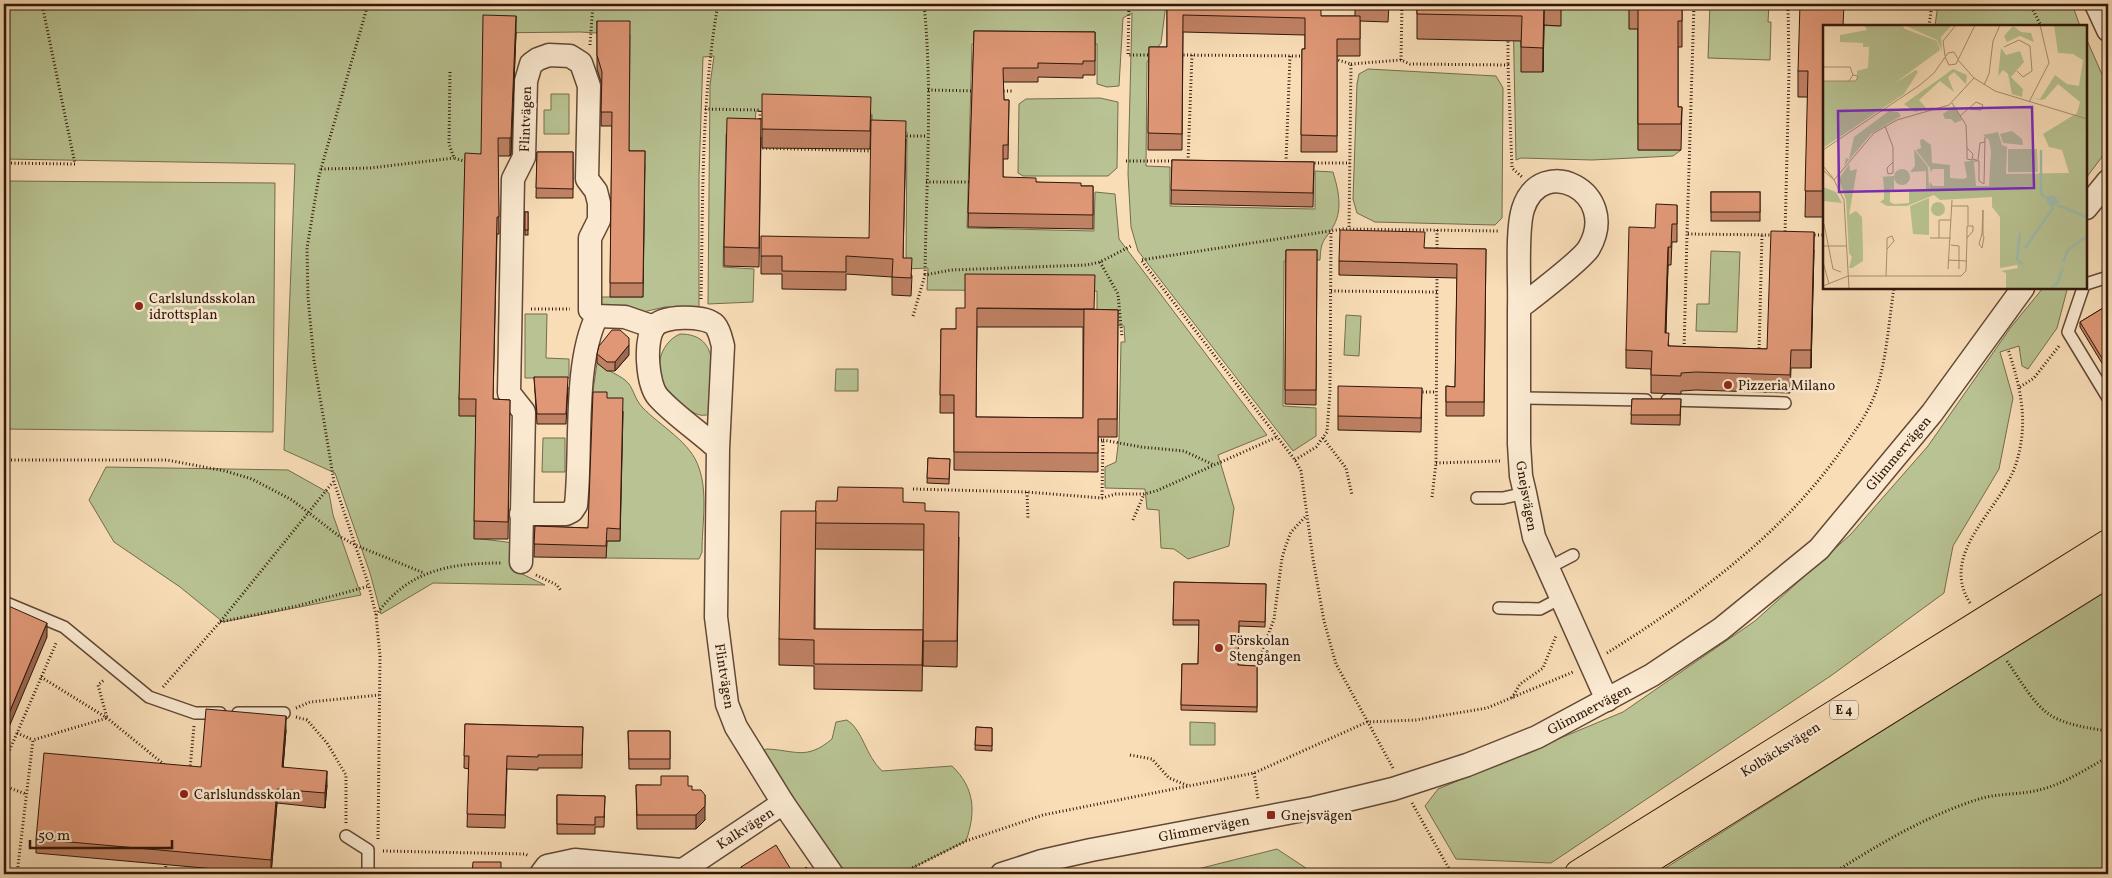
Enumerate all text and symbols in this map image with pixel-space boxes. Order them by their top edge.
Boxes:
inset map [1823,25,2087,289]
street label: Flintvägen [516,86,537,152]
place label: Carlslundsskolan idrottsplan [149,290,256,325]
marker: Carlslundsskolan idrottsplan [133,300,145,312]
place label: Pizzeria Milano [1738,377,1835,396]
marker: Pizzeria Milano [1722,379,1734,391]
street label: Glimmervägen [1862,412,1936,495]
street label: Gnejsvägen [1510,459,1541,533]
place label: Förskolan Stengången [1229,632,1301,667]
street label: Flintvägen [709,642,738,710]
marker: Förskolan Stengången [1213,642,1225,654]
street label: Glimmervägen [1544,680,1635,740]
road number: E 4 [1830,700,1858,720]
street label: Kolbäcksvägen [1737,718,1824,782]
place label: Carlslundsskolan [194,786,301,805]
marker: Carlslundsskolan [178,788,190,800]
street label: Kalkvägen [713,804,778,855]
place label: Gnejsvägen [1281,807,1352,826]
marker: Gnejsvägen [1265,809,1277,821]
street label: Glimmervägen [1157,811,1251,848]
scale bar [30,818,172,850]
text: 50 m [38,826,70,847]

